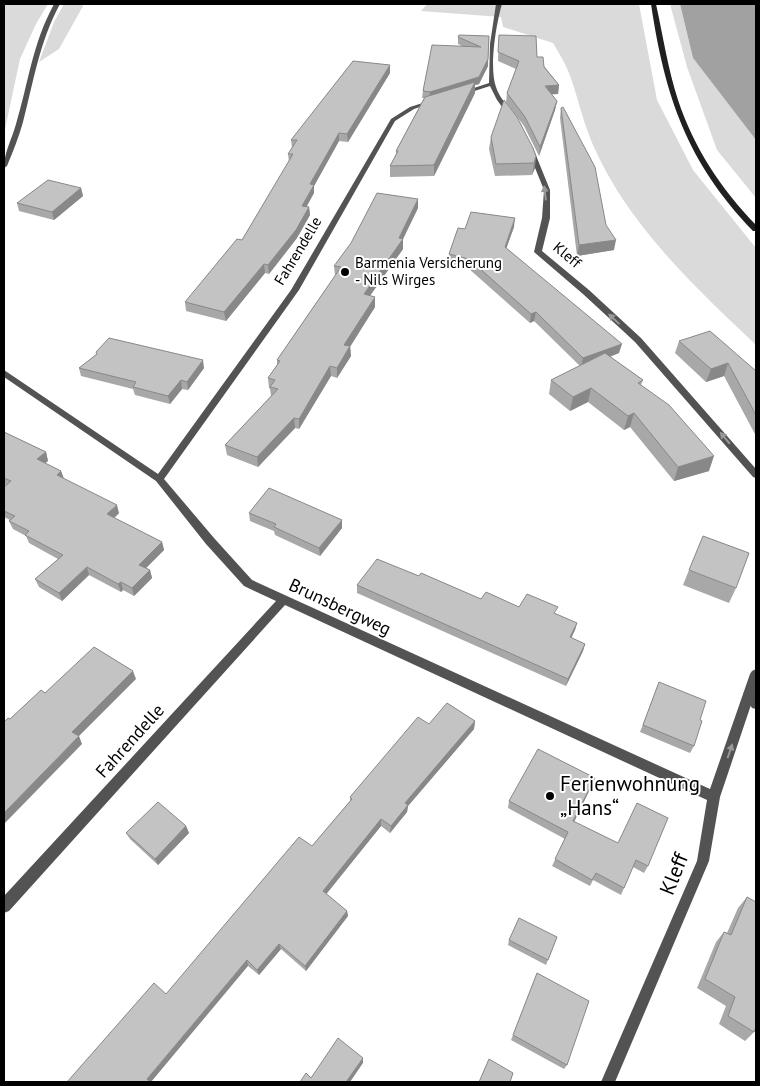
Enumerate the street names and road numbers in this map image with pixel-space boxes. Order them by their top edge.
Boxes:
street label: Fahrendelle [270,213,325,288]
street label: Kleff [549,237,586,273]
street label: Brunsbergweg [285,573,395,640]
street label: Fahrendelle [90,699,169,782]
street label: Kleff [653,848,695,899]

